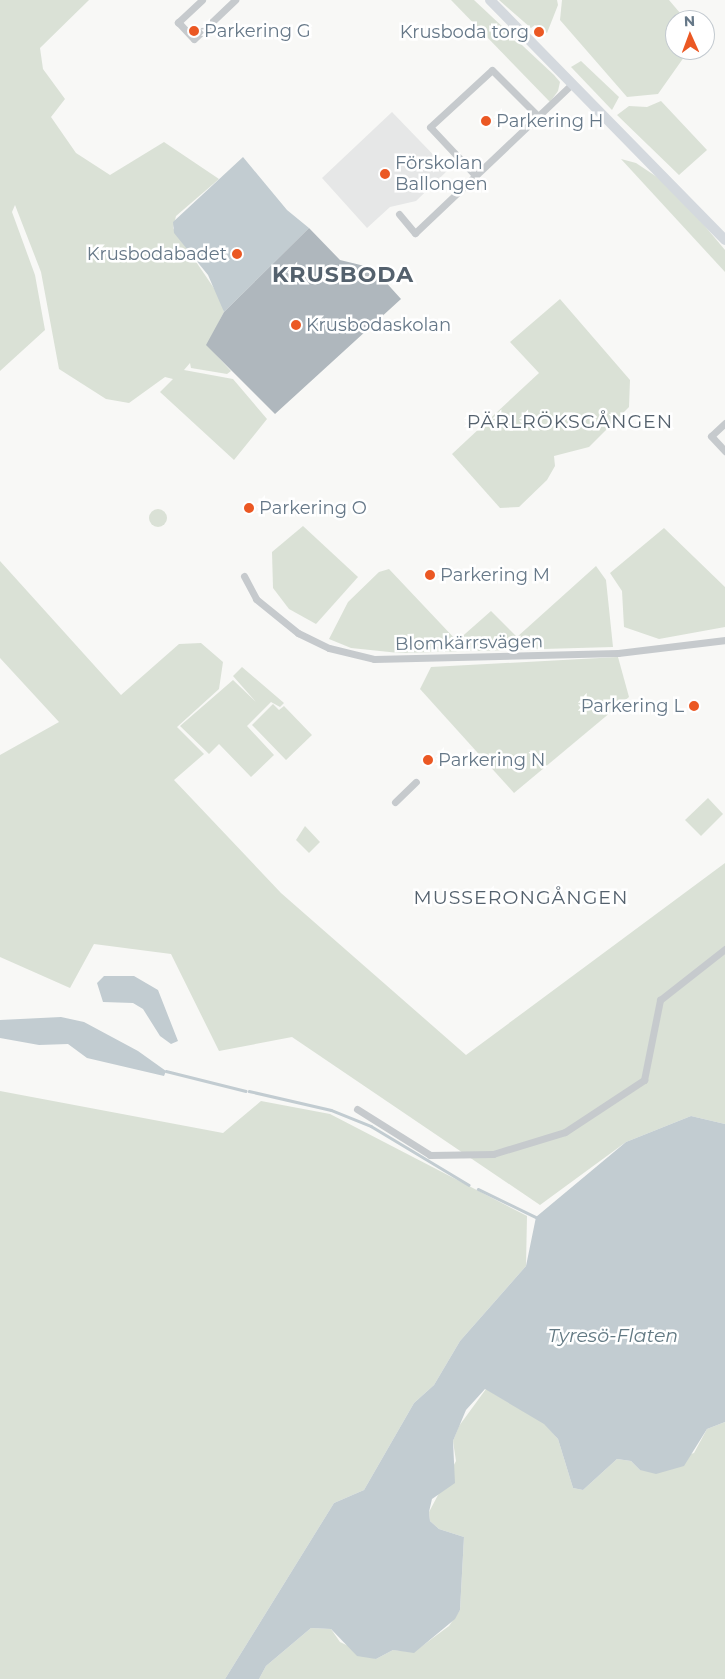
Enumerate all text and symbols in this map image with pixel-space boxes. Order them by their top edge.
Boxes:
north arrow [665,10,715,60]
text: N [684,12,695,30]
place label: Parkering G [204,20,311,42]
place label: Krusboda torg [400,21,529,43]
marker: Parkering G [188,25,200,37]
marker: Krusboda torg [533,26,545,38]
place label: Parkering H [496,110,603,132]
marker: Parkering H [480,115,492,127]
place label: Förskolan Ballongen [395,153,488,195]
marker: Förskolan Ballongen [379,168,391,180]
place label: Krusbodabadet [87,243,227,265]
marker: Krusbodabadet [231,248,243,260]
district label: KRUSBODA [271,262,415,288]
place label: Krusbodaskolan [306,314,451,336]
marker: Krusbodaskolan [290,319,302,331]
district label: PÄRLRÖKSGÅNGEN [465,411,675,433]
place label: Parkering O [259,497,367,519]
marker: Parkering O [243,502,255,514]
place label: Parkering M [440,564,550,586]
marker: Parkering M [424,569,436,581]
street label: Blomkärrsvägen [395,631,543,655]
place label: Parkering L [581,695,684,717]
marker: Parkering L [688,700,700,712]
place label: Parkering N [438,749,545,771]
marker: Parkering N [422,754,434,766]
district label: MUSSERONGÅNGEN [412,887,630,909]
water label: Tyresö-Flaten [548,1325,678,1347]

